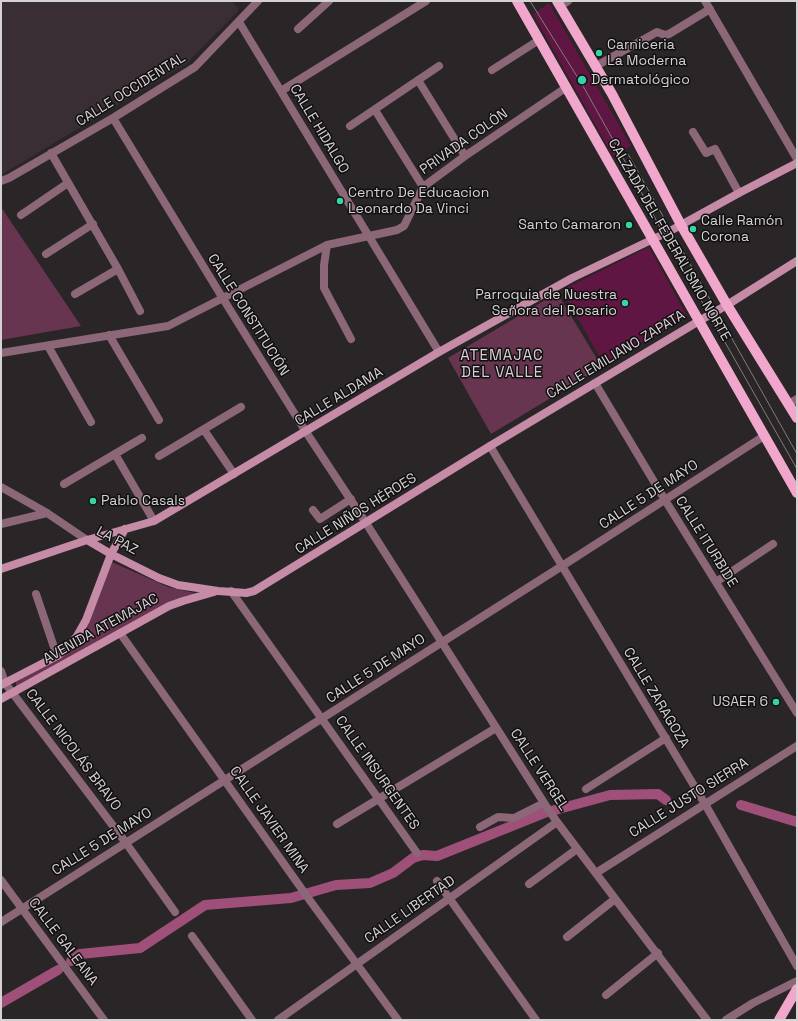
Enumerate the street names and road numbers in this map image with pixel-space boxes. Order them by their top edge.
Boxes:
street label: CALLE OCCIDENTAL [73,50,189,130]
street label: CALLE HIDALGO [286,81,352,177]
street label: PRIVADA COLÓN [417,105,511,179]
street label: CALZADA DEL FEDERALISMO NORTE [604,136,734,344]
street label: CALLE CONSTITUCIÓN [204,251,292,379]
street label: CALLE EMILIANO ZAPATA [544,307,688,403]
street label: CALLE ALDAMA [292,364,386,430]
street label: CALLE 5 DE MAYO [596,457,702,533]
street label: CALLE NIÑOS HÉROES [292,470,420,558]
street label: CALLE ITURBIDE [671,493,741,591]
street label: LA PAZ [93,523,141,559]
street label: AVENIDA ATEMAJAC [40,590,162,668]
street label: CALLE 5 DE MAYO [323,631,429,707]
street label: CALLE ZARAGOZA [619,645,693,751]
street label: CALLE NICOLÁS BRAVO [22,686,124,814]
street label: CALLE INSURGENTES [331,713,423,833]
street label: CALLE VERGEL [506,726,572,814]
street label: CALLE JUSTO SIERRA [626,754,752,842]
street label: CALLE JAVIER MINA [226,763,312,877]
street label: CALLE 5 DE MAYO [49,805,155,879]
street label: CALLE LIBERTAD [362,873,458,947]
street label: CALLE GALEANA [25,895,101,989]

